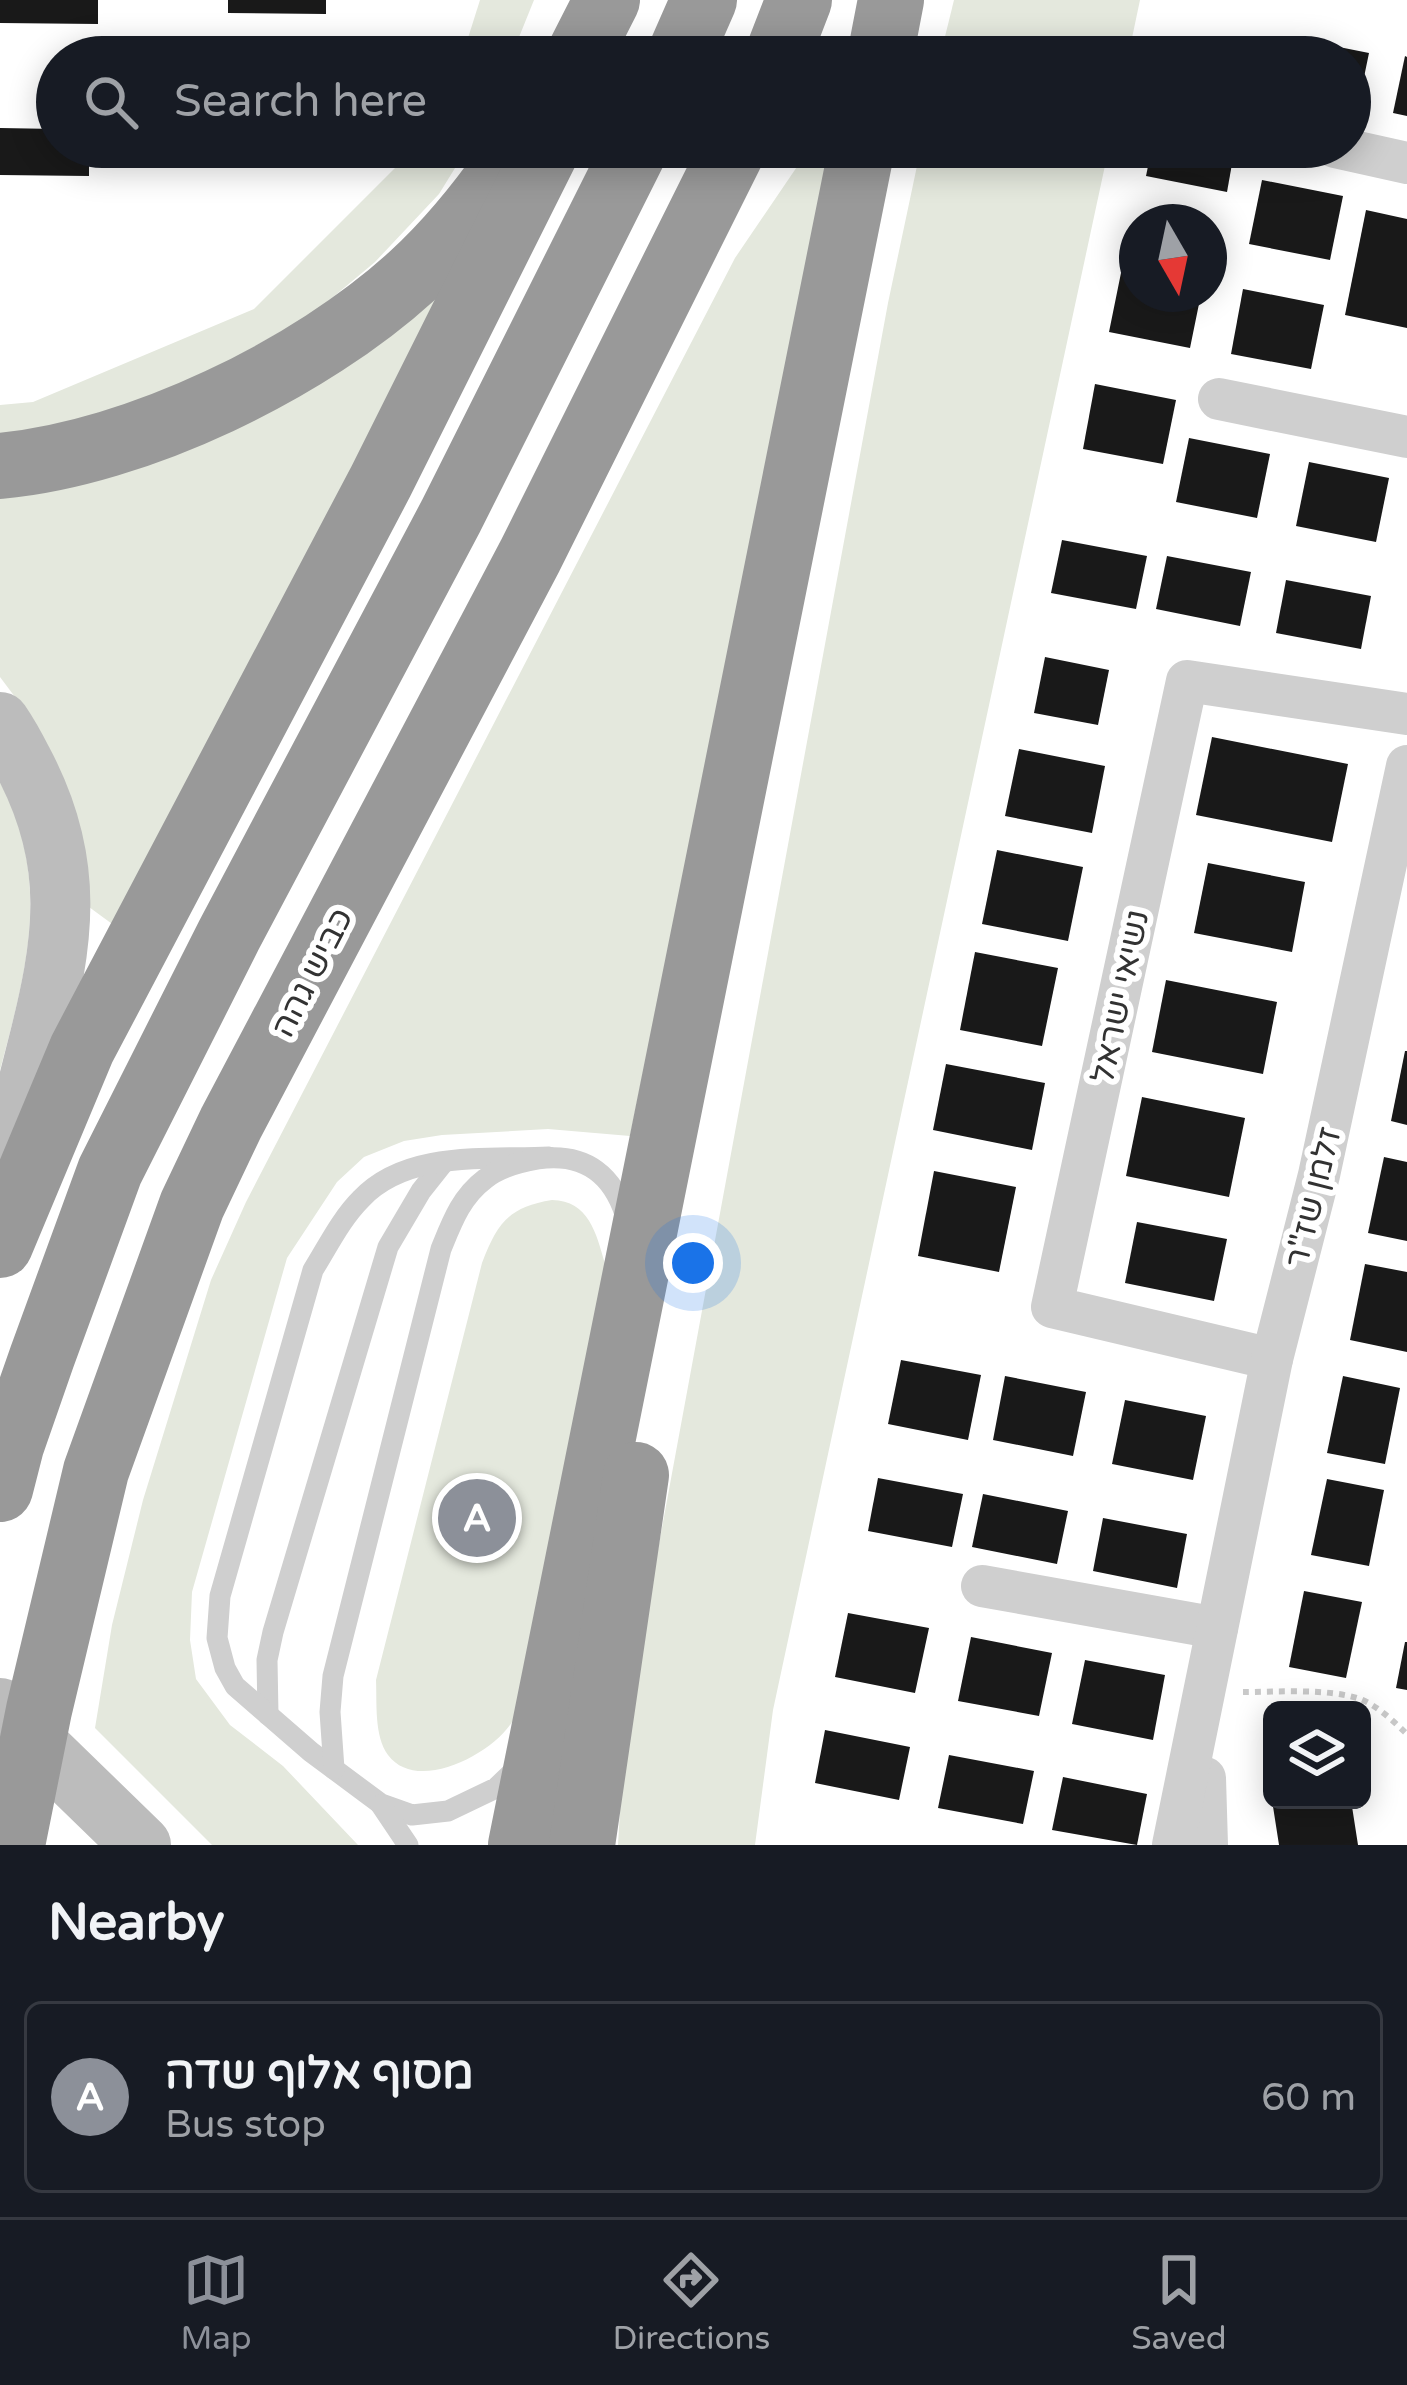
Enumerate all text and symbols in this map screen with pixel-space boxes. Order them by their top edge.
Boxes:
search box [36,36,1371,168]
icon: search [78,69,144,135]
text: Search here [174,75,427,129]
north arrow [1119,204,1227,312]
street label: כביש גהה [263,902,361,1044]
street label: נשיאי ישראל [1083,906,1158,1086]
street label: זלמן שז"ר [1277,1123,1350,1272]
your location [663,1233,723,1293]
pin: A [438,1473,516,1563]
map controls [1263,1701,1371,1809]
button: layers [1263,1701,1371,1809]
text: Nearby [48,1892,225,1954]
text: מסוף אלוף שדה [165,2047,473,2101]
text: A [75,2074,105,2121]
text: 60 m [1261,2074,1356,2121]
text: Bus stop [165,2101,326,2148]
tab: Map [180,2247,252,2358]
tab: Directions [612,2247,770,2358]
tab: Saved [1131,2247,1227,2358]

